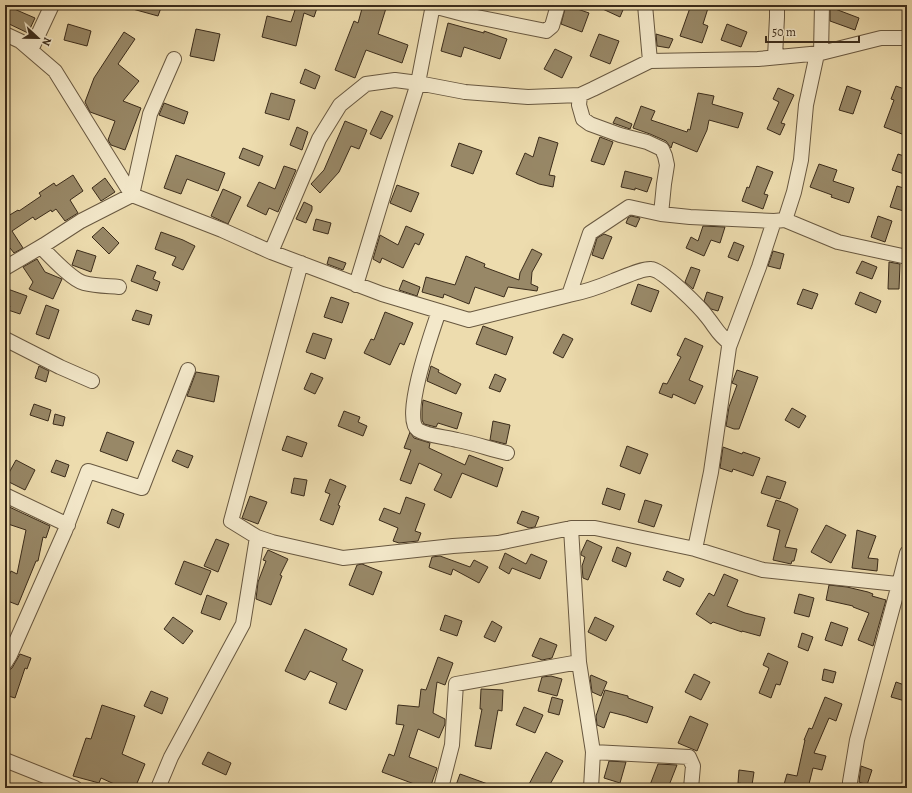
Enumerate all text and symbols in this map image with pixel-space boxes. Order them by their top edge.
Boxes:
north arrow [18,18,58,58]
scale bar [766,18,859,44]
text: 50 m [772,24,796,40]
text: N [38,35,55,48]

